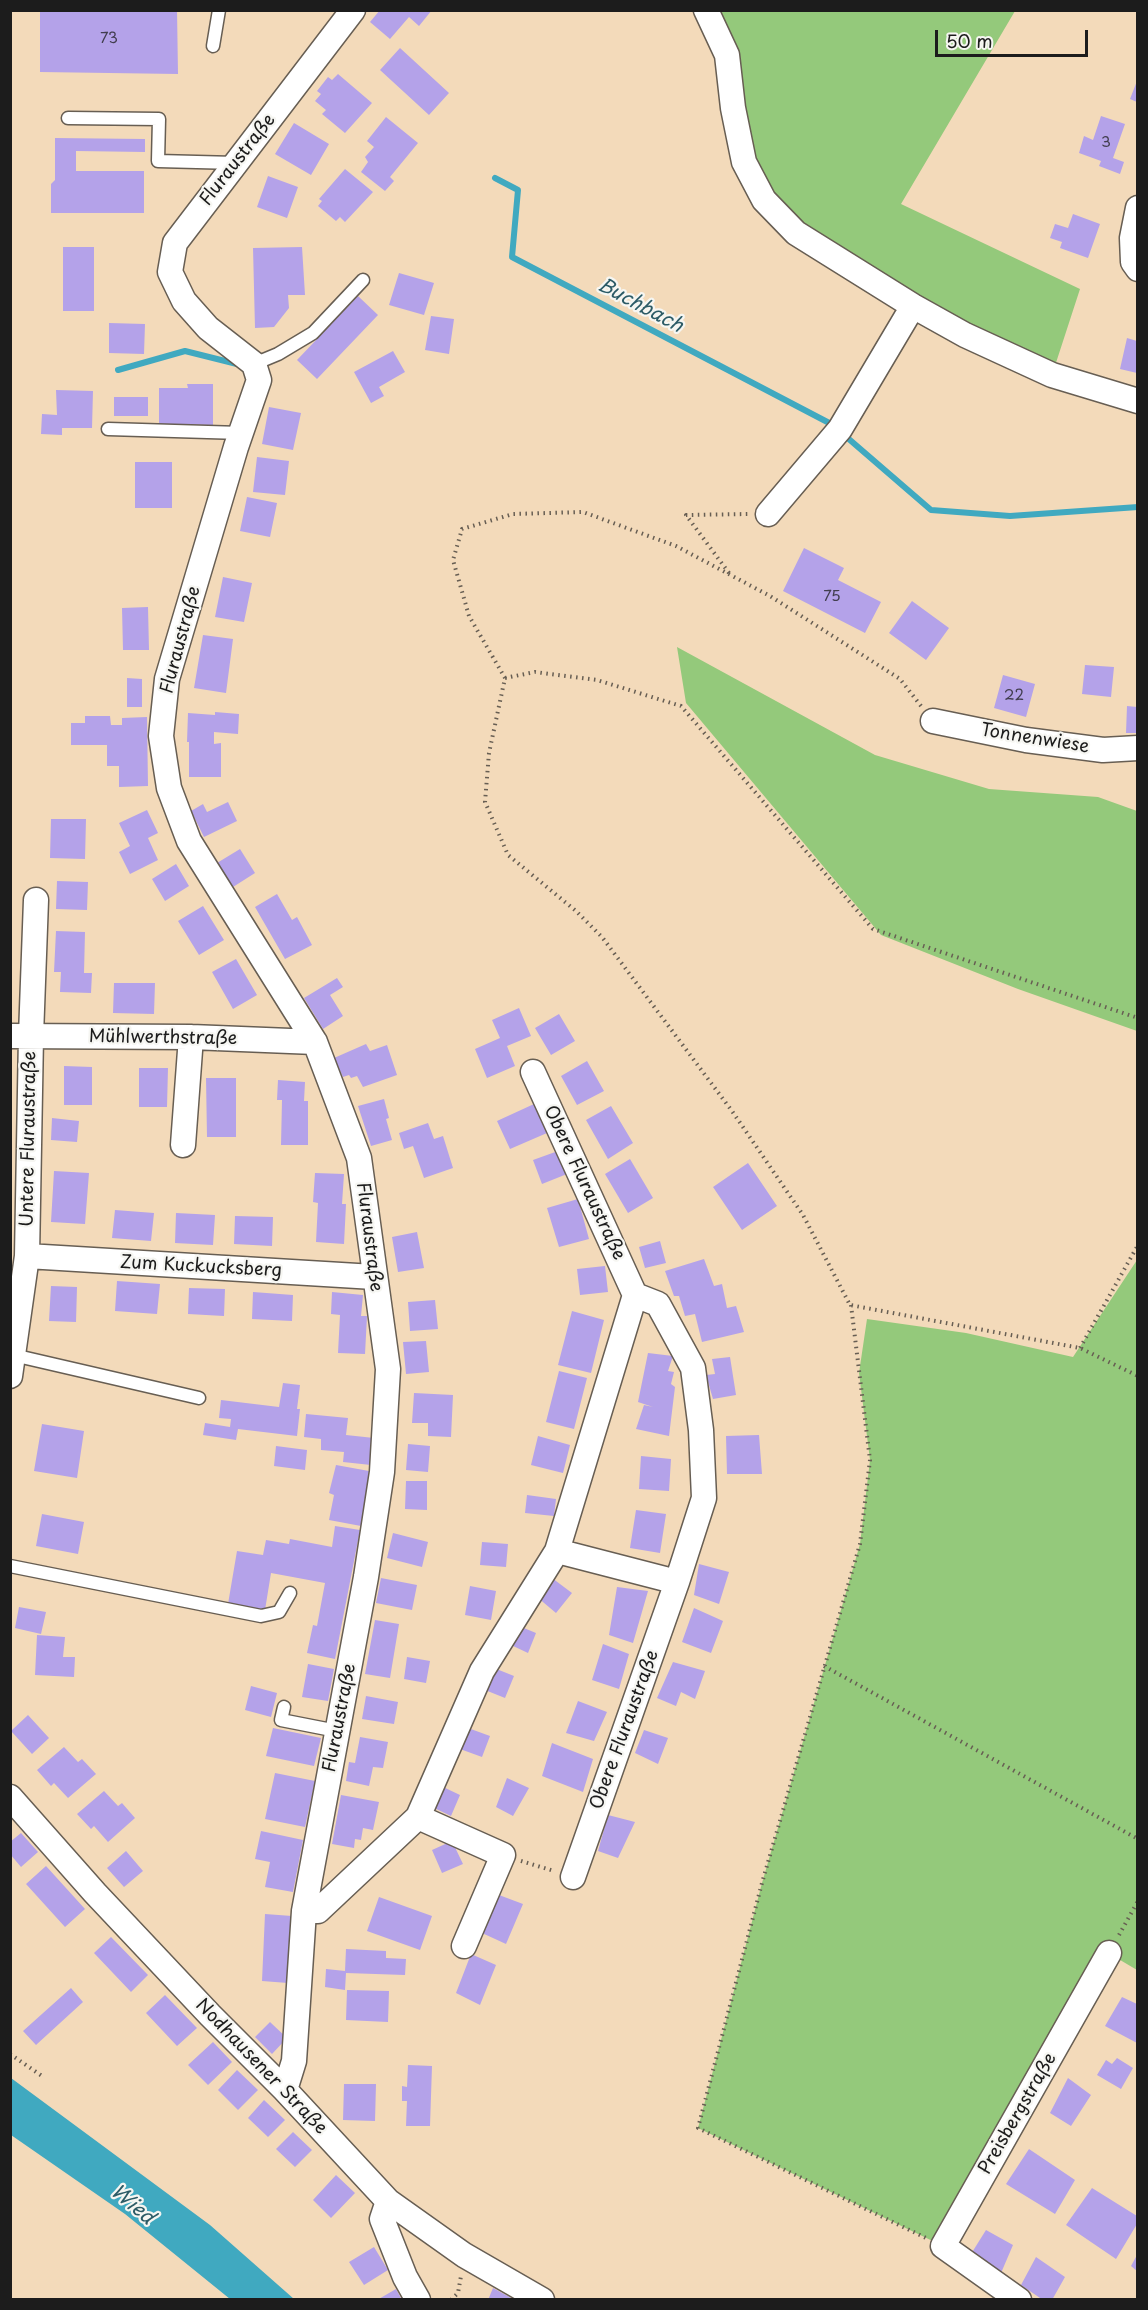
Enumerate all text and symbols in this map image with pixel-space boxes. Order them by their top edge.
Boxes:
scale bar [938,18,1091,56]
text: 50 m [946,27,993,54]
house number: 73 [100,30,118,48]
street label: Fluraustraße [196,110,280,210]
house number: 3 [1101,134,1111,152]
water label: Buchbach [593,274,687,338]
street label: Fluraustraße [156,584,206,696]
house number: 75 [823,588,841,606]
house number: 22 [1004,687,1024,705]
street label: Tonnenwiese [979,720,1091,758]
street label: Mühlwerthstraße [89,1026,237,1050]
street label: Untere Fluraustraße [17,1051,41,1227]
street label: Obere Fluraustraße [539,1102,629,1264]
street label: Fluraustraße [352,1181,386,1293]
street label: Zum Kuckucksberg [120,1252,282,1282]
street label: Obere Fluraustraße [586,1647,664,1813]
street label: Fluraustraße [319,1662,361,1774]
street label: Nodhausener Straße [191,1995,331,2139]
street label: Preisbergstraße [974,2049,1062,2179]
water label: Wied [105,2180,159,2230]

